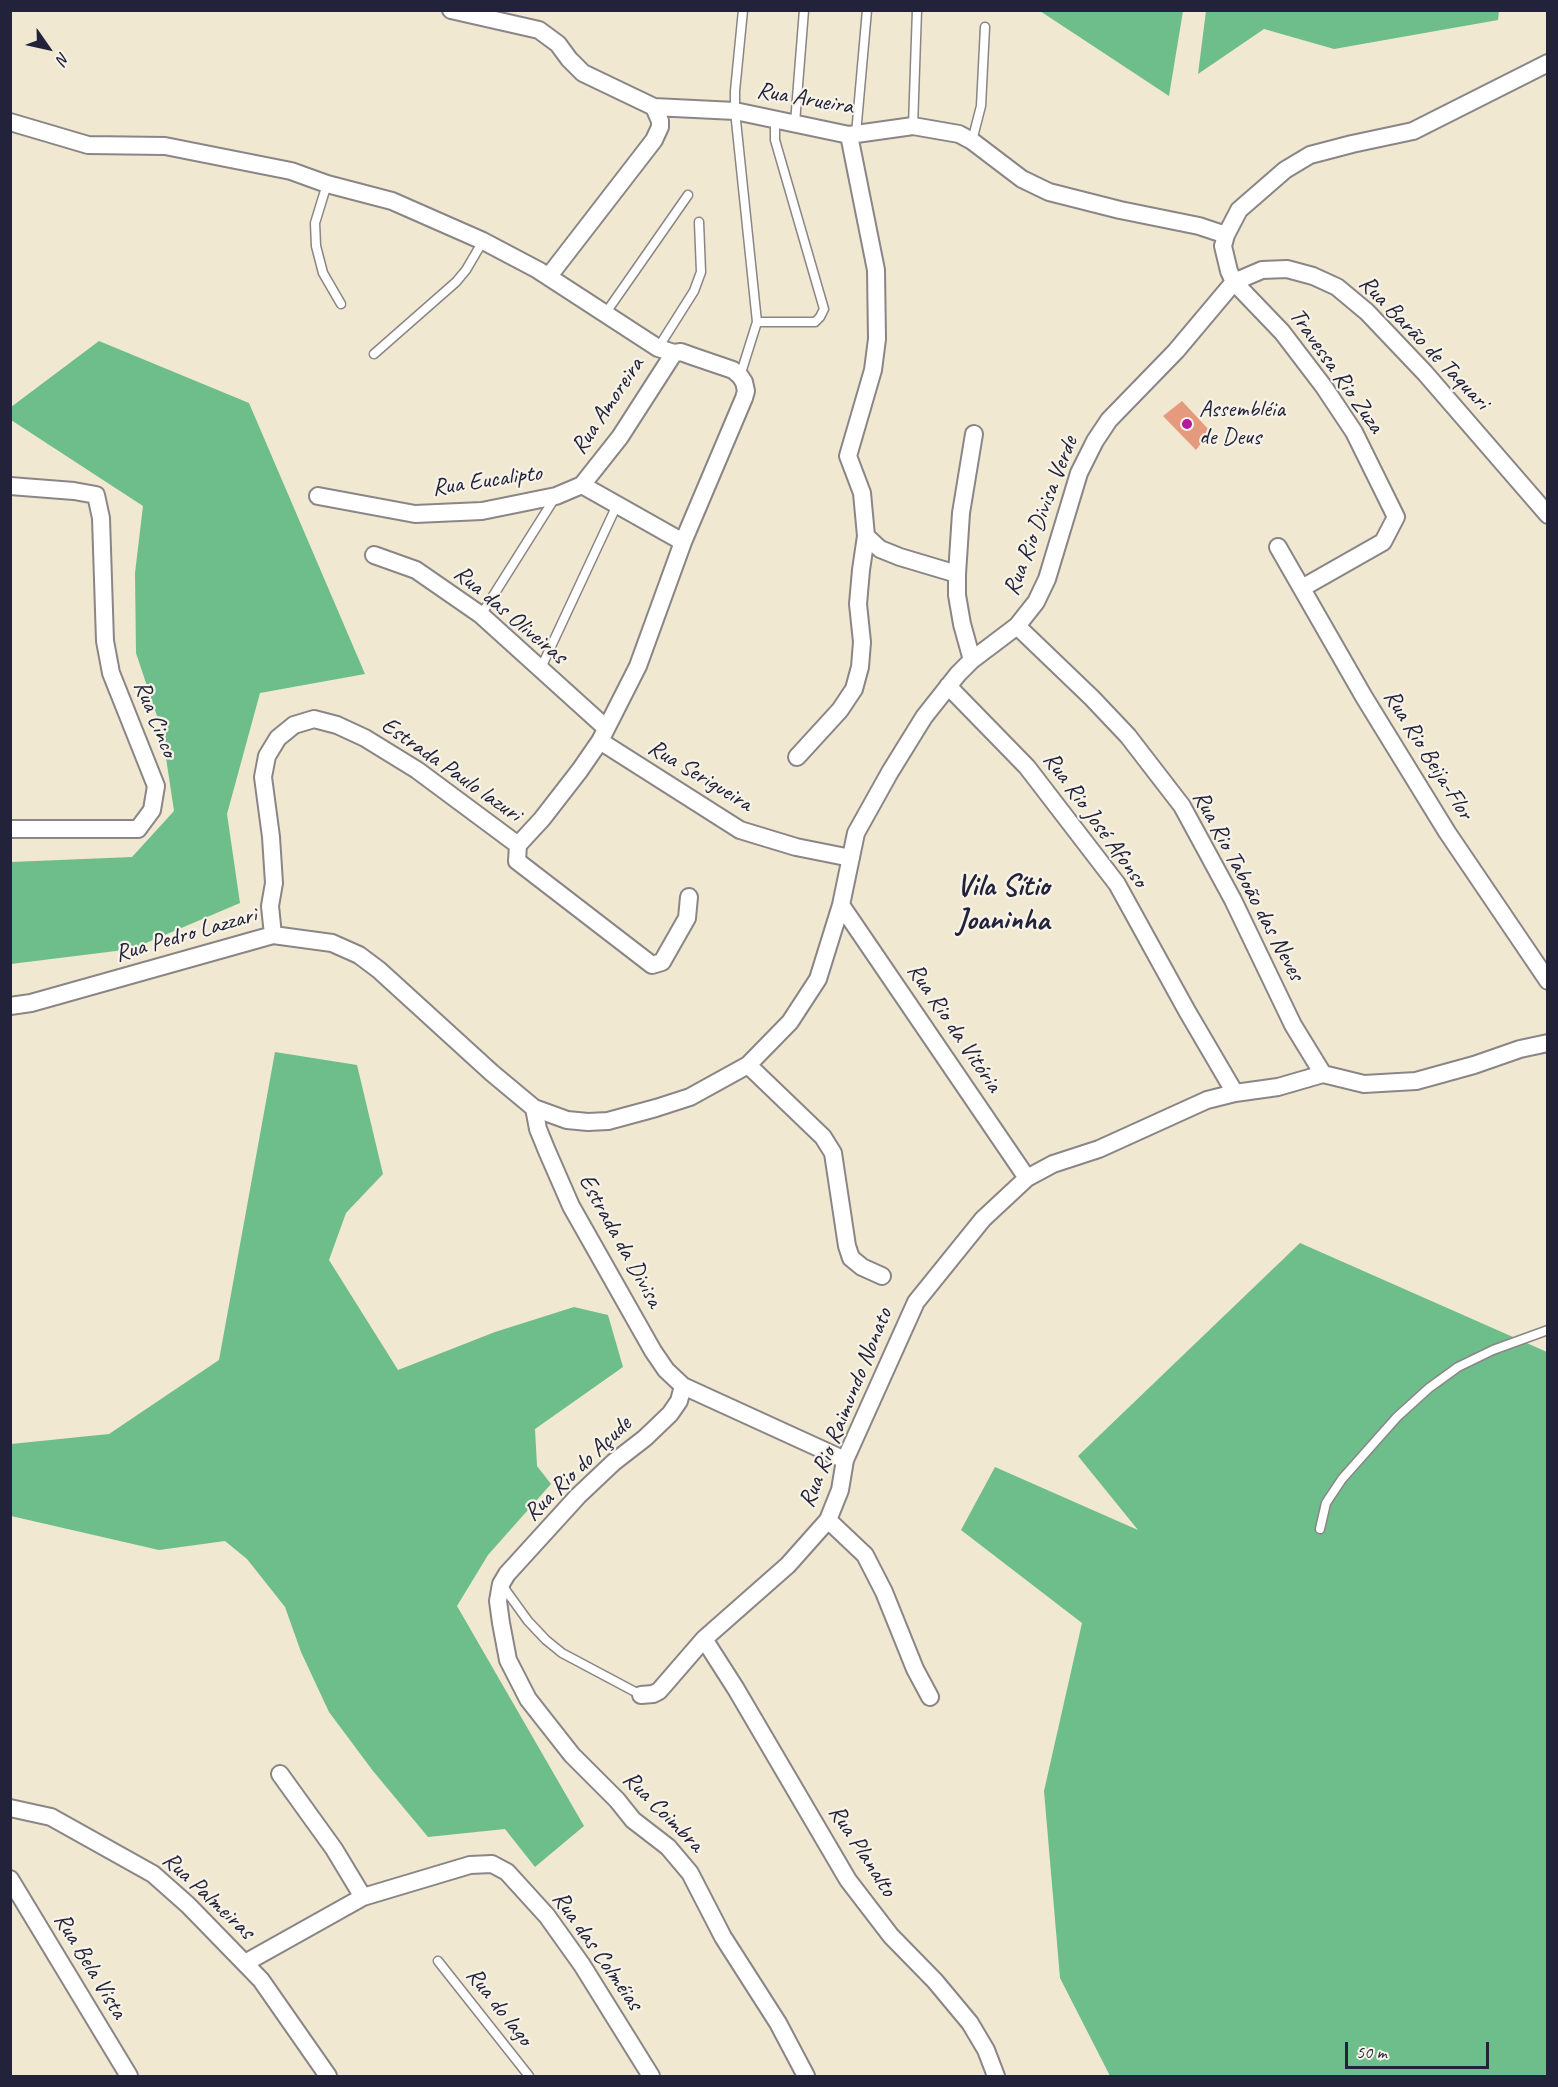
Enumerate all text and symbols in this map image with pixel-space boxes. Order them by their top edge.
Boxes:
north arrow [18,18,78,78]
text: N [52,48,74,68]
street label: Rua Arueira [755,76,855,122]
street label: Rua Barão de Taquari [1352,270,1496,416]
street label: Travessa Rio Zuza [1282,303,1390,439]
street label: Rua Amoreira [565,352,651,460]
place label: Assembléia de Deus [1199,396,1285,452]
marker: Assembléia de Deus [1180,417,1194,431]
street label: Rua Rio Divisa Verde [997,432,1085,600]
street label: Rua Eucalipto [430,459,544,503]
street label: Rua das Oliveiras [448,559,572,671]
street label: Rua Cinco [127,677,183,761]
street label: Rua Rio Beija-Flor [1377,685,1479,825]
street label: Estrada Paulo lazuri [375,711,527,829]
street label: Rua Serigueira [643,734,757,818]
street label: Rua Rio José Afonso [1036,747,1154,893]
street label: Rua Rio Taboão das Neves [1186,786,1310,986]
district label: Vila Sítio Joaninha [957,869,1049,940]
street label: Rua Pedro Lazzari [112,901,260,969]
street label: Rua Rio da Vitória [900,958,1008,1098]
street label: Estrada da Divisa [572,1169,668,1313]
street label: Rua Rio Raimundo Nonato [793,1304,899,1512]
street label: Rua Rio do Açude [518,1411,638,1527]
street label: Rua Coimbra [616,1765,710,1859]
street label: Rua Planalto [822,1800,902,1902]
street label: Rua Palmeiras [156,1846,260,1946]
street label: Rua das Colméias [545,1886,649,2016]
street label: Rua Bela Vista [47,1908,133,2024]
street label: Rua do lago [459,1962,539,2052]
scale bar [1348,2030,1492,2068]
text: 50 m [1356,2041,1387,2063]

